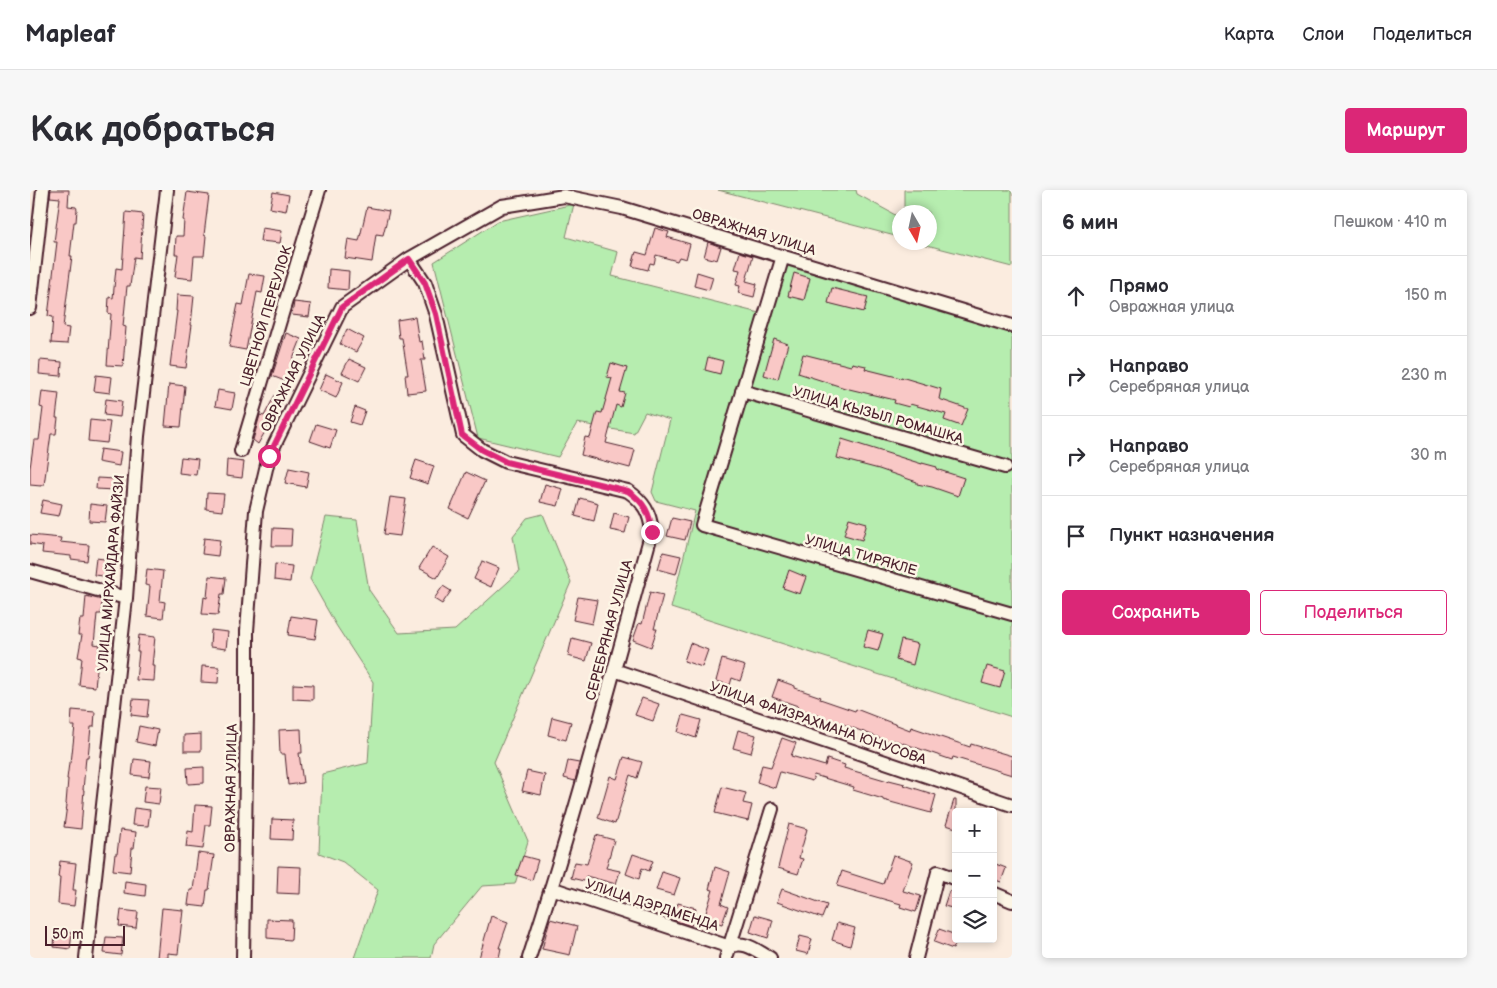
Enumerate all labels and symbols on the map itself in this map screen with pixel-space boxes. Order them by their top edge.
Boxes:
street label: ОВРАЖНАЯ УЛИЦА [690,205,818,259]
north arrow [892,205,937,250]
street label: ЦВЕТНОЙ ПЕРЕУЛОК [237,243,296,388]
street label: ОВРАЖНАЯ УЛИЦА [257,311,329,435]
street label: УЛИЦА КЫЗЫЛ РОМАШКА [791,382,966,448]
route start [258,445,281,468]
street label: УЛИЦА МИРХАЙДАРА ФАЙЗИ [94,474,128,672]
route end [641,521,664,544]
street label: УЛИЦА ТИРЯКЛЕ [803,531,919,579]
street label: СЕРЕБРЯНАЯ УЛИЦА [582,557,636,702]
street label: УЛИЦА ФАЙЗРАХМАНА ЮНУСОВА [708,678,929,768]
street label: ОВРАЖНАЯ УЛИЦА [221,723,241,852]
street label: УЛИЦА ДЭРДМЕНДА [583,875,721,935]
scale bar [45,923,125,946]

